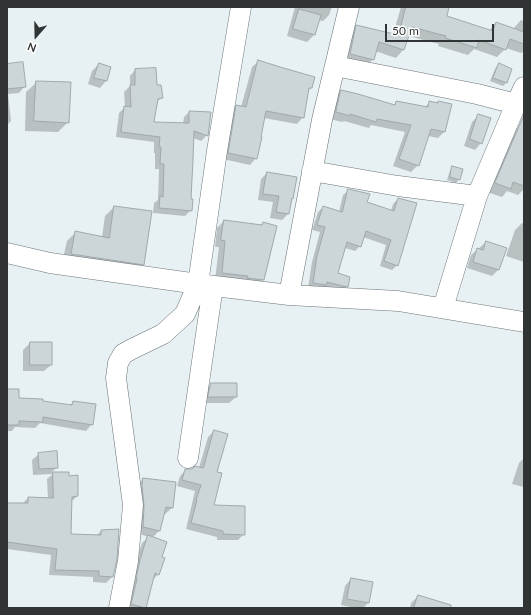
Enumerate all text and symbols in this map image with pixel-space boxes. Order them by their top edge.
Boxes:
north arrow [16,16,56,56]
scale bar [387,16,496,42]
text: 50 m [392,23,419,38]
text: N [26,40,38,55]

